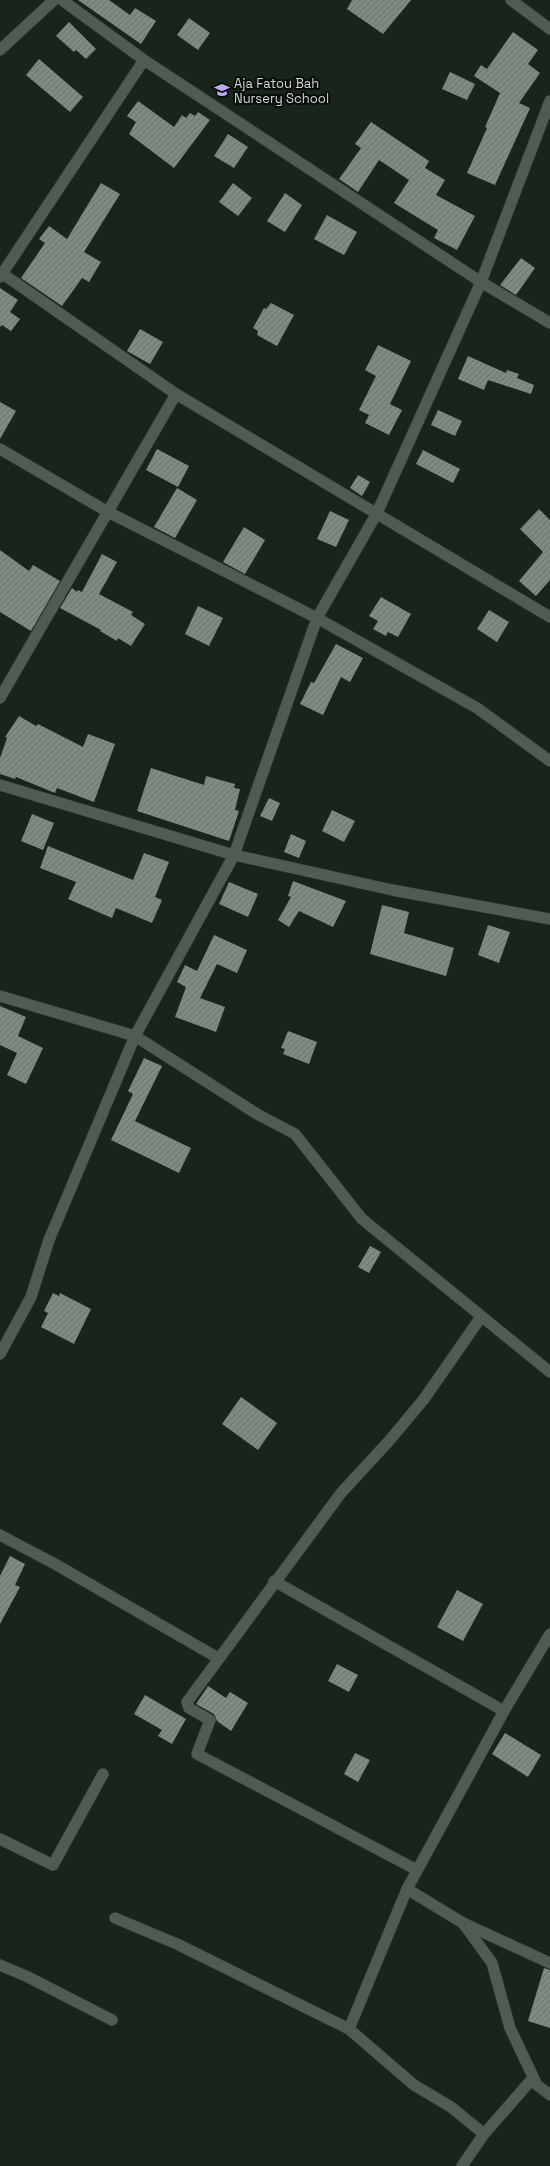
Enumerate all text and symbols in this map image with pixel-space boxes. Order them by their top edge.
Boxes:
place label: Aja Fatou Bah Nursery School [234,75,329,107]
school or university icon: Aja Fatou Bah Nursery School [213,81,231,99]

